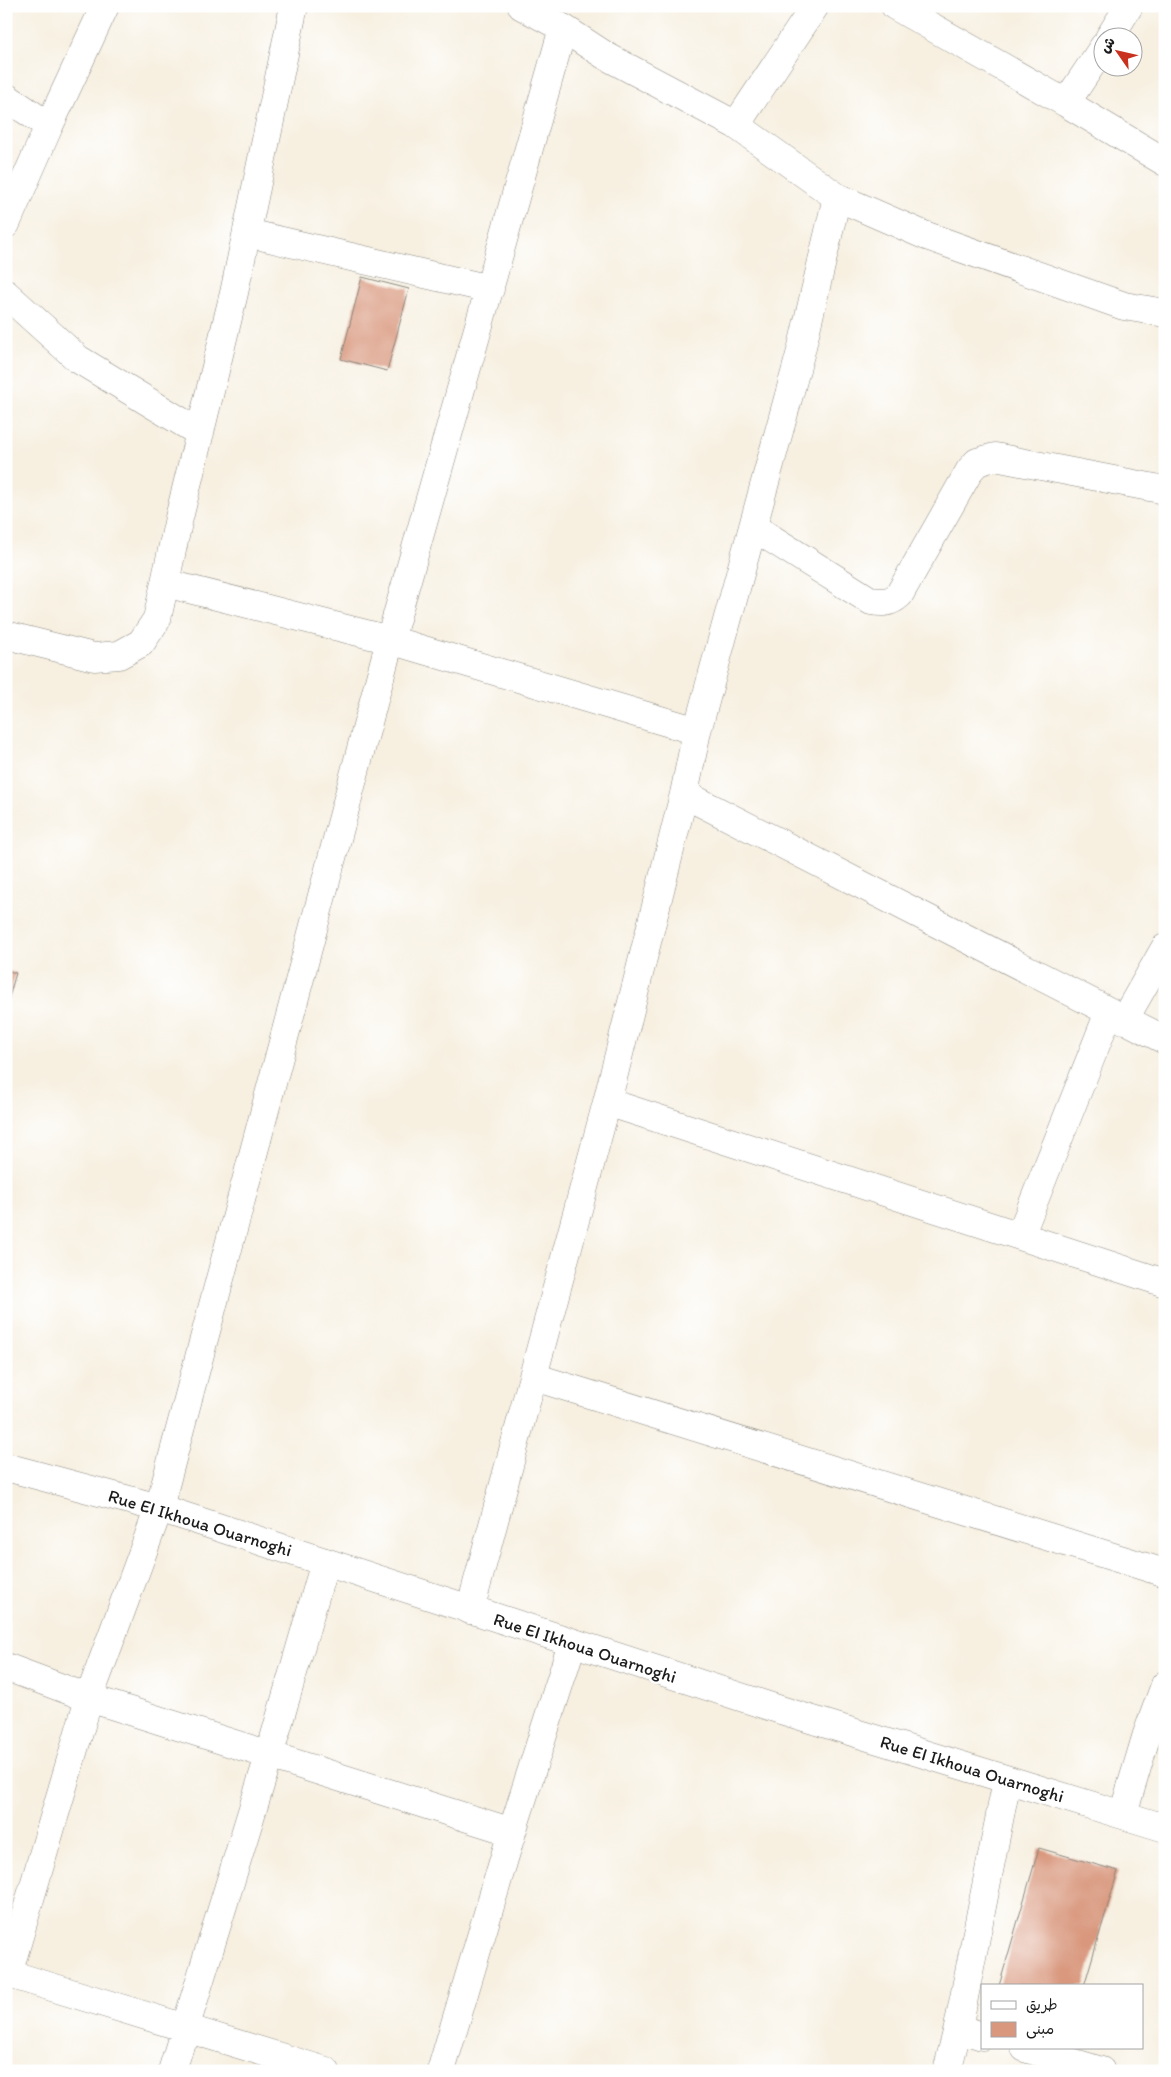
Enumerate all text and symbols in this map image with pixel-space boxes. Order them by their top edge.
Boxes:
north arrow [1094,28,1144,78]
text: ش [1096,34,1119,56]
street label: Rue EI Ikhoua Ouarnoghi [105,1485,295,1561]
street label: Rue EI Ikhoua Ouarnoghi [491,1608,679,1688]
street label: Rue EI Ikhoua Ouarnoghi [877,1731,1067,1807]
legend [981,1984,1144,2050]
text: طريق [1026,1996,1058,2014]
text: مبنى [1026,2020,1054,2039]

